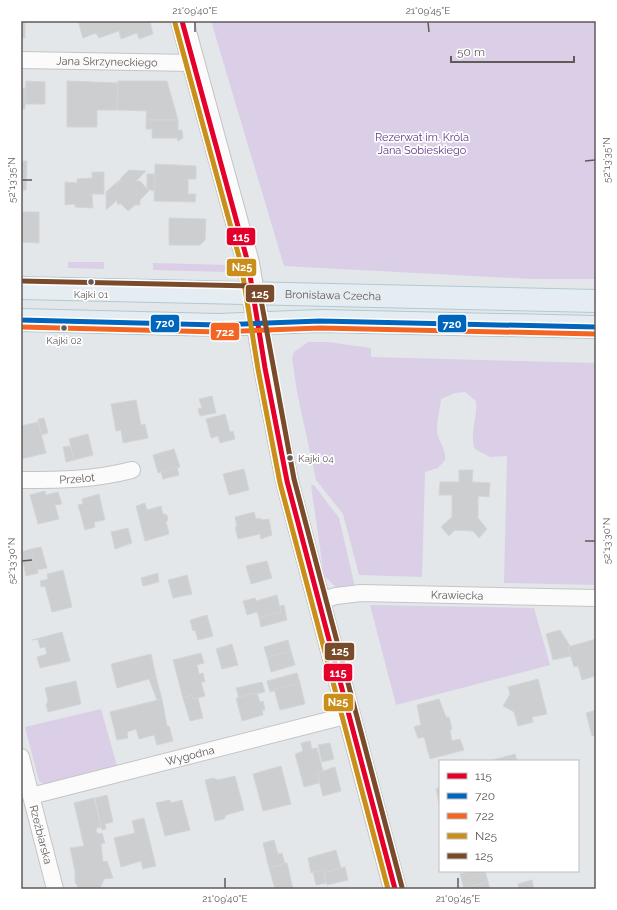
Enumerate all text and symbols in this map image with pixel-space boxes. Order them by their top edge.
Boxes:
text: 21°09'40"E [172,5,218,16]
text: 21°09'45"E [406,5,450,16]
scale bar [451,38,574,64]
text: 50 m [457,45,485,59]
street label: Jana Skrzyneckiego [56,55,158,69]
park label: Rezerwat im. Króla Jana Sobieskiego [375,131,469,157]
text: 52°13'35"N [601,137,612,183]
text: 52°13'35"N [6,157,17,203]
line badge: 115 [226,227,256,246]
text: 115 [233,231,249,244]
line badge: N25 [226,258,257,277]
text: N25 [232,261,252,274]
marker: Kajki 01 [86,277,96,287]
line badge: 125 [245,284,275,303]
text: 125 [251,288,269,301]
street label: Bronisława Czecha [285,288,381,303]
place label: Kajki 01 [74,289,109,300]
line badge: 720 [150,314,180,333]
line badge: 720 [437,314,467,333]
text: 720 [155,317,175,330]
text: 720 [442,318,462,331]
line badge: 722 [210,322,240,341]
marker: Kajki 02 [59,323,69,333]
text: 722 [216,326,234,339]
place label: Kajki 02 [46,335,82,346]
marker: Kajki 04 [285,453,295,463]
place label: Kajki 04 [298,453,334,464]
street label: Przelot [59,471,96,487]
text: 52°13'30"N [601,518,612,564]
text: 52°13'30"N [6,538,17,584]
street label: Krawiecka [431,588,483,603]
line badge: 125 [324,642,355,661]
text: 125 [331,645,349,658]
line badge: 115 [323,663,353,682]
text: 115 [330,667,346,680]
line badge: N25 [323,693,354,712]
text: N25 [328,696,348,709]
street label: Wygodna [164,744,216,768]
legend [439,760,579,872]
text: 115 [475,769,492,783]
text: 720 [475,789,495,803]
street label: Rzeźbiarska [27,804,54,866]
text: 722 [475,809,494,823]
text: N25 [475,829,498,843]
text: 125 [475,849,493,863]
text: 21°09'40"E [202,893,248,904]
text: 21°09'45"E [436,893,480,904]

